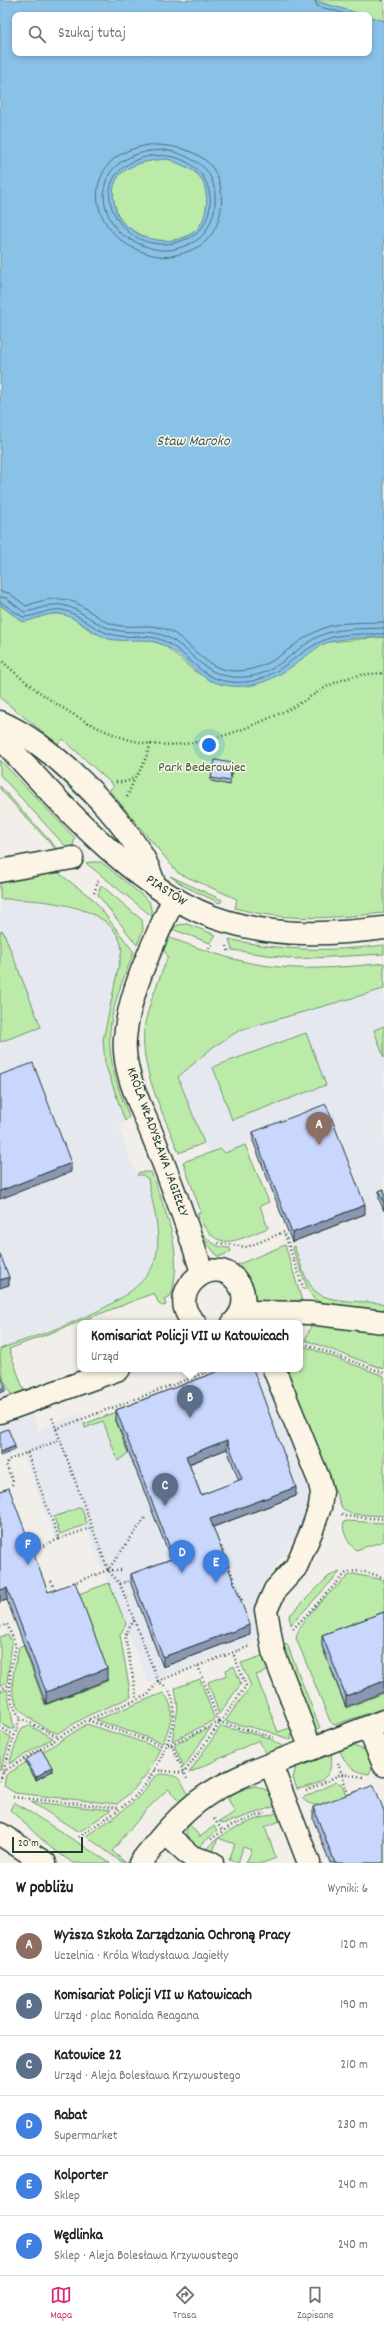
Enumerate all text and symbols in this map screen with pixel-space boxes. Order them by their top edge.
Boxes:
search box [12,12,372,56]
icon: search [26,23,48,45]
text: Szukaj tutaj [58,23,126,45]
water label: Staw Maroko [156,431,231,453]
your location [199,735,219,755]
park label: Park Bederowiec [158,758,246,778]
street label: PIASTÓW [141,870,191,912]
street label: KRÓLA WŁADYSŁAWA JAGIEŁŁY [121,1065,194,1220]
pin: A [306,1112,332,1145]
popup [77,1320,303,1372]
text: Komisariat Policji VII w Katowicach [91,1326,289,1348]
text: Urząd [91,1348,119,1367]
pin: B [177,1385,203,1418]
pin: C [152,1473,178,1506]
pin: F [15,1532,41,1565]
pin: D [169,1540,195,1573]
pin: E [203,1550,229,1583]
scale bar [12,1835,83,1854]
text: 20 m [18,1836,39,1852]
text: W pobliżu [16,1877,73,1901]
text: Wyniki: 6 [328,1880,368,1899]
text: Wyższa Szkoła Zarządzania Ochroną Pracy [54,1925,290,1947]
text: A [25,1936,33,1955]
text: 120 m [340,1936,368,1955]
text: Uczelnia · Króla Władysława Jagiełły [54,1947,228,1966]
text: Komisariat Policji VII w Katowicach [54,1985,252,2007]
text: B [26,1996,32,2015]
text: 190 m [340,1996,368,2015]
text: Urząd · plac Ronalda Reagana [54,2007,199,2026]
text: Katowice 22 [54,2045,122,2067]
text: C [26,2056,32,2075]
text: 210 m [340,2056,368,2075]
text: Urząd · Aleja Bolesława Krzywoustego [54,2067,241,2086]
text: Rabat [54,2105,87,2127]
text: D [26,2116,32,2135]
text: 230 m [338,2116,368,2135]
text: Supermarket [54,2127,118,2146]
text: Kolporter [54,2165,108,2187]
text: E [26,2176,32,2195]
text: 240 m [338,2176,368,2195]
text: Sklep [54,2187,80,2206]
text: Wędlinka [54,2225,103,2247]
text: F [26,2236,32,2255]
text: 240 m [338,2236,368,2255]
text: Sklep · Aleja Bolesława Krzywoustego [54,2247,239,2266]
tab: Mapa [50,2284,72,2324]
tab: Trasa [173,2284,196,2324]
tab: Zapisane [297,2284,334,2324]

